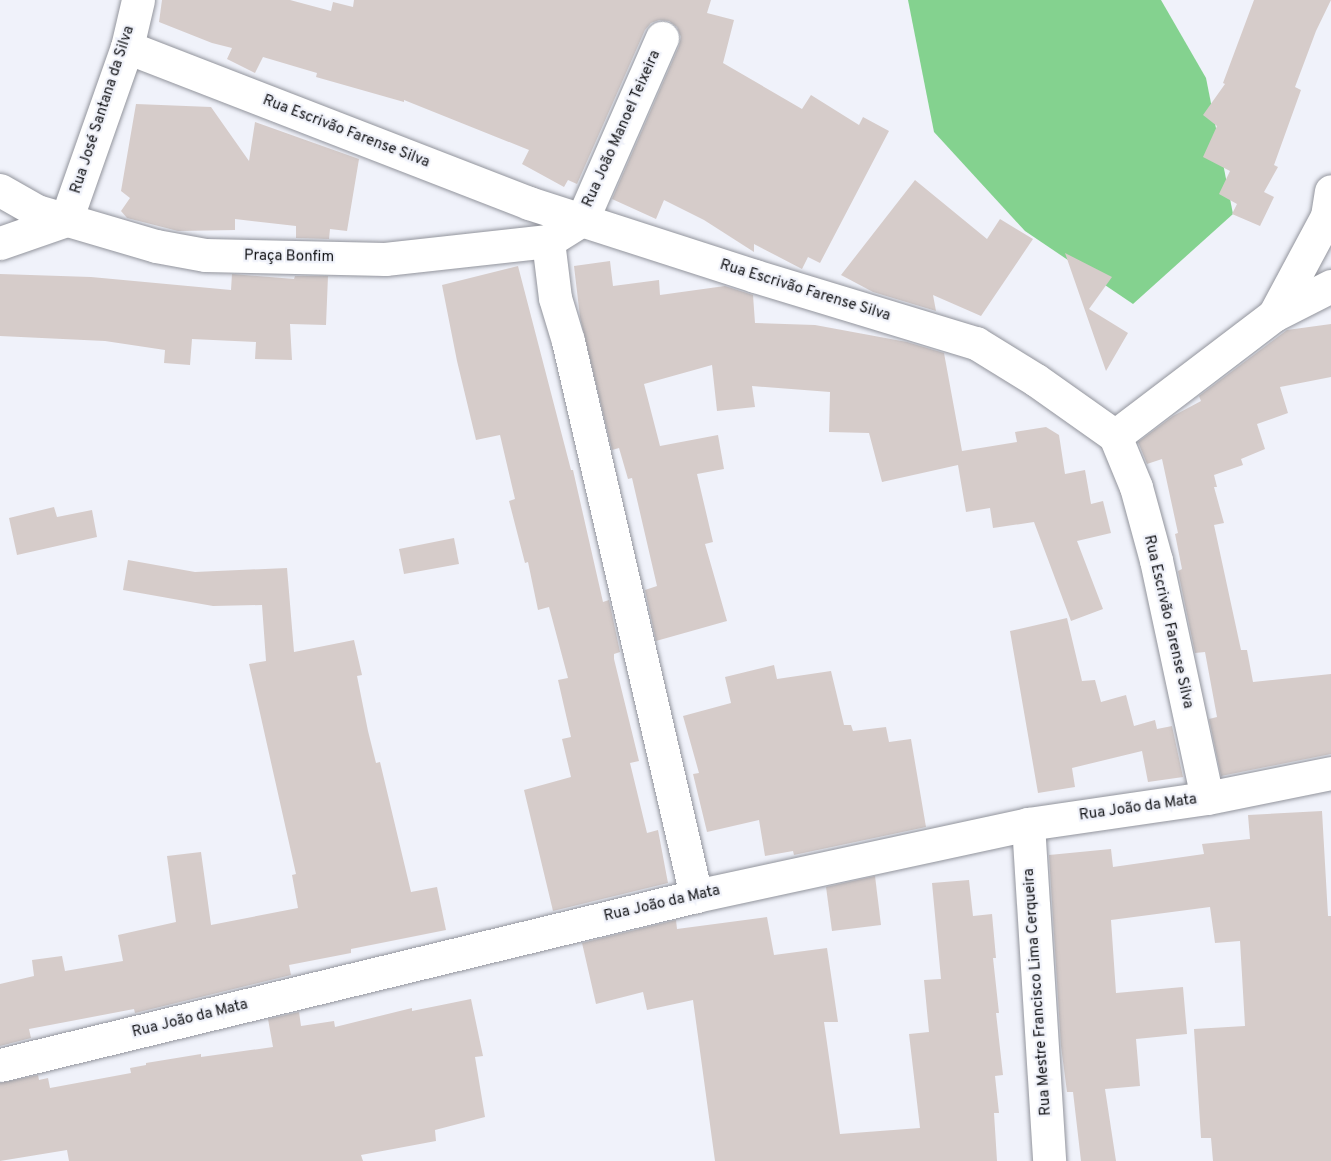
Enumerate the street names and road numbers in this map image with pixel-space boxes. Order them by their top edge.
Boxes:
street label: Rua José Santana da Silva [67,24,139,196]
street label: Rua João Manoel Teixeira [579,47,665,211]
street label: Rua Escrivão Farense Silva [260,92,432,172]
street label: Praça Bonfim [244,247,334,267]
street label: Rua Escrivão Farense Silva [717,256,893,326]
street label: Rua Escrivão Farense Silva [1139,534,1197,710]
street label: Rua João da Mata [1078,791,1198,825]
street label: Rua Mestre Francisco Lima Cerqueira [1020,868,1056,1116]
street label: Rua João da Mata [602,882,722,926]
street label: Rua João da Mata [130,996,250,1042]

